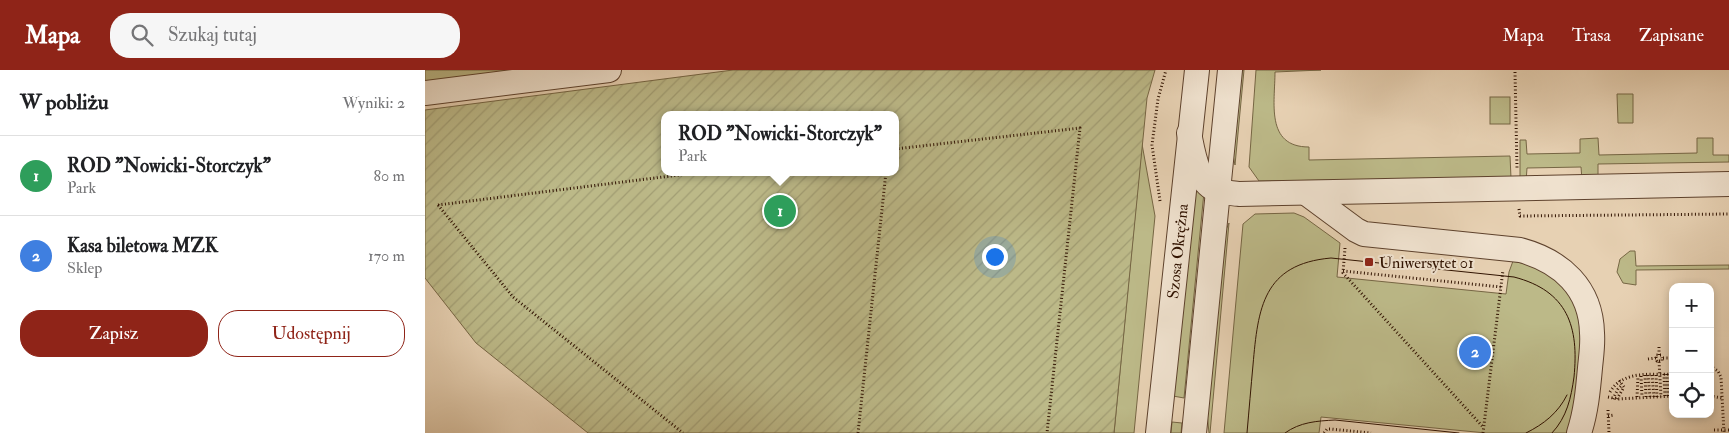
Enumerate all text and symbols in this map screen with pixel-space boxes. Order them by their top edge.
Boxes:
search box [110,13,460,58]
text: Mapa [25,20,80,51]
icon: search [128,21,156,49]
text: Szukaj tutaj [168,23,257,47]
text: Mapa [1503,24,1544,47]
text: Trasa [1572,24,1611,47]
text: Zapisane [1639,24,1704,47]
text: W pobliżu [20,89,109,116]
text: Wyniki: 2 [343,93,405,113]
popup [661,111,899,176]
text: ROD "Nowicki-Storczyk" [678,122,882,146]
text: Park [678,146,707,166]
text: ROD "Nowicki-Storczyk" [67,154,271,178]
text: 1 [33,166,39,186]
text: 80 m [374,166,405,186]
text: Park [67,178,96,198]
pin: 1 [764,192,796,230]
street label: Szosa Okrężna [1163,202,1193,300]
text: Kasa biletowa MZK [67,234,218,258]
your location [982,244,1008,270]
text: 2 [32,246,40,266]
text: 170 m [368,246,405,266]
place label: Uniwersytet 01 [1379,253,1474,273]
marker: Uniwersytet 01 [1363,256,1375,268]
text: Sklep [67,258,102,278]
map controls [1669,283,1714,418]
button: + [1669,283,1714,328]
button: Zapisz [20,310,208,357]
button: Udostępnij [218,310,405,357]
button: − [1669,328,1714,373]
pin: 2 [1459,333,1491,371]
button: locate [1669,373,1714,418]

